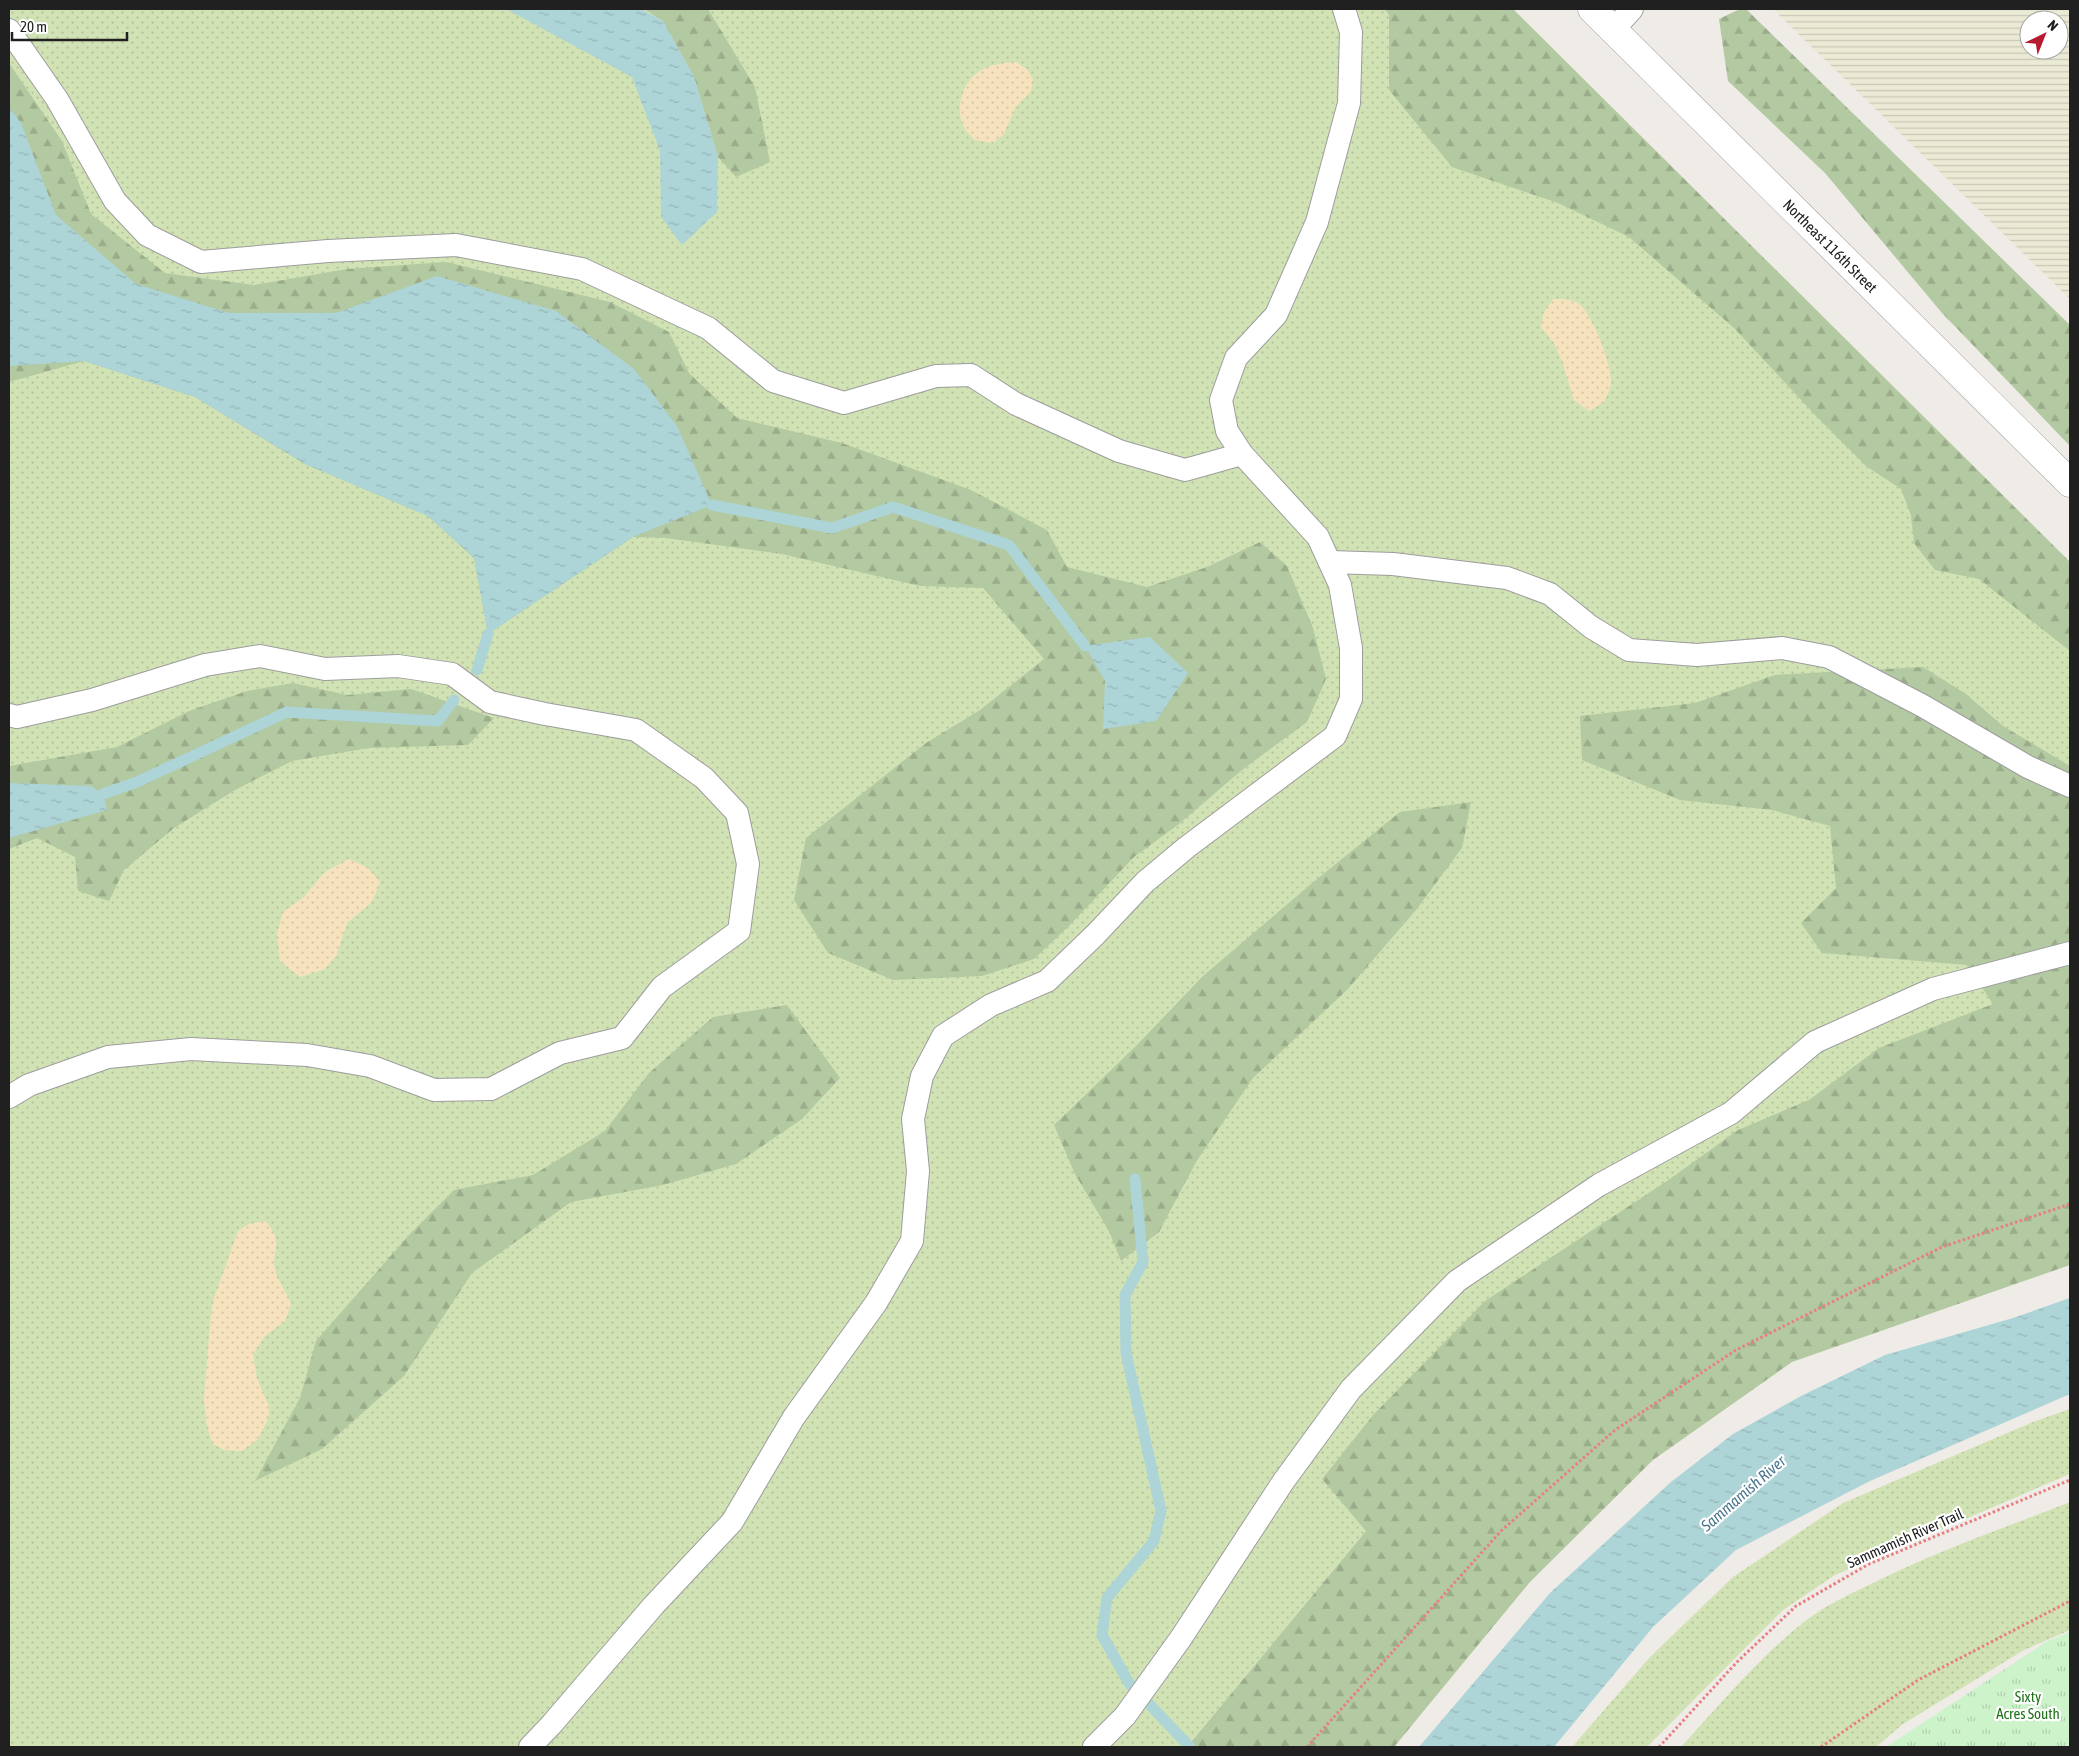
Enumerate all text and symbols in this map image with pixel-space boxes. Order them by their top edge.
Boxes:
scale bar [12,10,128,42]
north arrow [2019,10,2069,60]
text: N [2044,17,2061,34]
text: 20 m [20,18,47,35]
street label: Northeast 116th Street [1780,195,1881,296]
water label: Sammamish River [1697,1451,1790,1535]
street label: Sammamish River Trail [1844,1505,1966,1571]
park label: Sixty Acres South [1996,1688,2060,1722]

